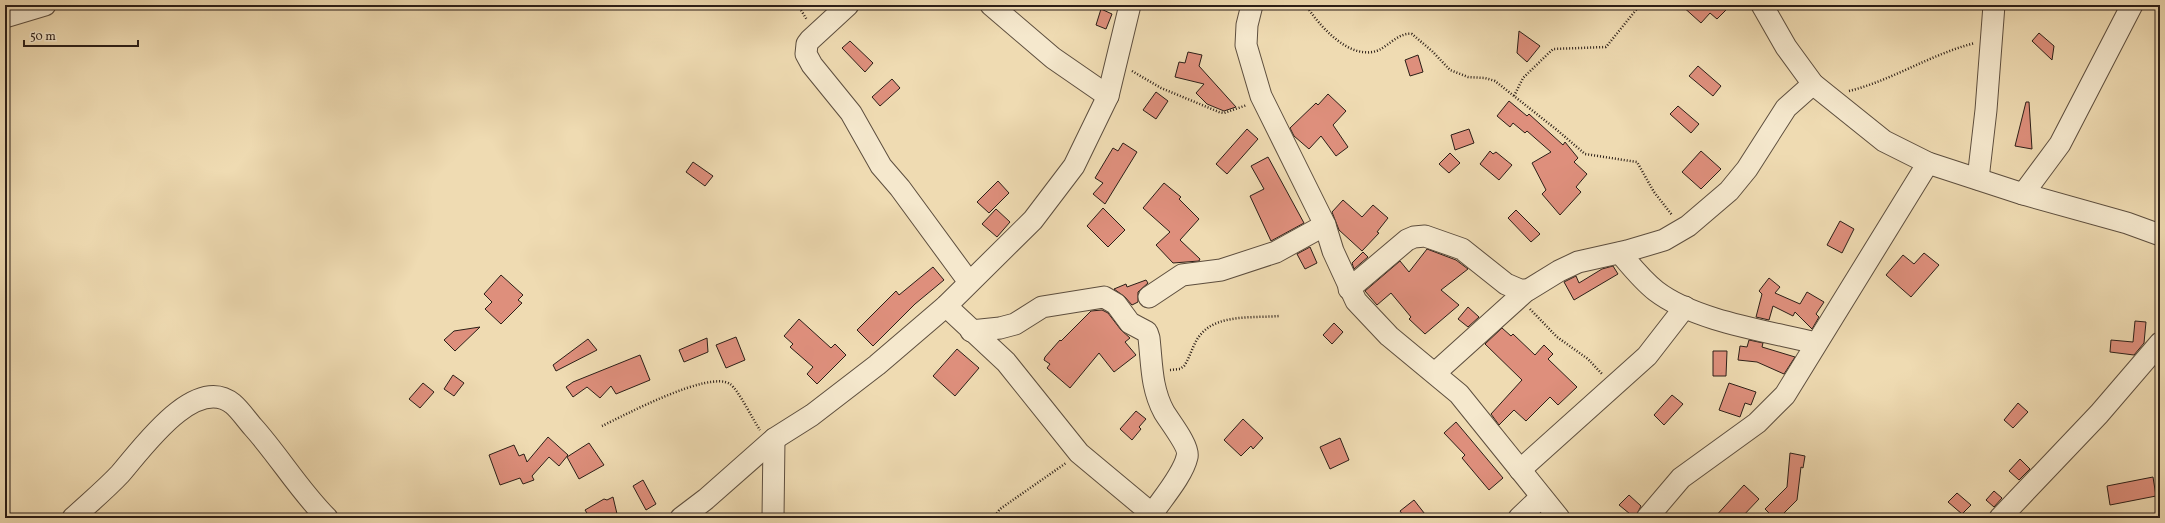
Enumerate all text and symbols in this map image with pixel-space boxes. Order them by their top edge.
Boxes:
scale bar [24,22,138,48]
text: 50 m [30,29,56,45]

